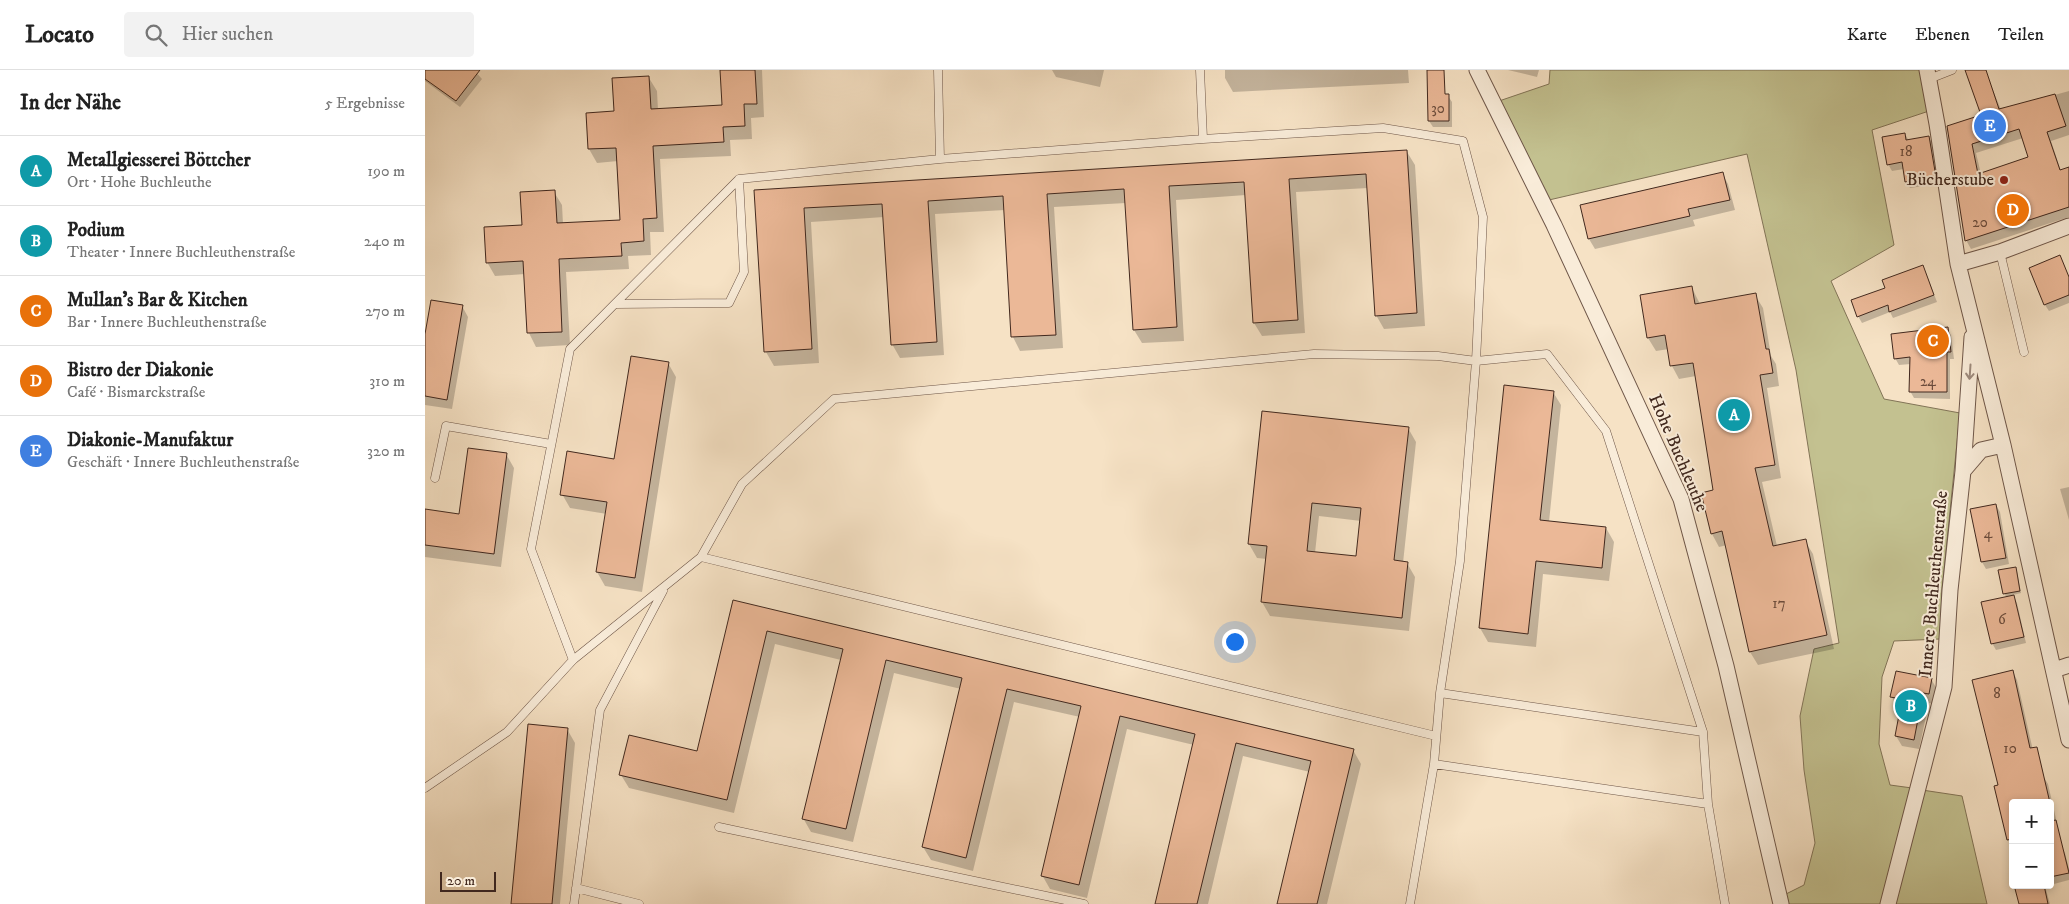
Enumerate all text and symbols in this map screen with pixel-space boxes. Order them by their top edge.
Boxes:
search box [124,12,474,57]
text: Locato [25,20,94,50]
icon: search [142,21,170,49]
text: Hier suchen [182,23,273,46]
text: Karte [1847,24,1887,46]
text: Ebenen [1915,24,1970,46]
text: Teilen [1998,24,2044,46]
text: In der Nähe [20,90,121,116]
text: 5 Ergebnisse [325,93,405,113]
house number: 30 [1431,99,1445,118]
pin: E [1974,107,2006,145]
house number: 18 [1899,142,1913,161]
text: Metallgiesserei Böttcher [67,149,250,172]
text: A [31,161,41,181]
text: 190 m [367,161,405,181]
place label: Bücherstube [1906,169,1994,191]
text: Ort · Hohe Buchleuthe [67,172,212,192]
marker: Bücherstube [1998,174,2010,186]
pin: D [1997,191,2029,229]
house number: 20 [1972,213,1988,232]
text: Podium [67,219,125,242]
text: B [31,231,41,251]
text: 240 m [364,231,405,251]
text: Theater · Innere Buchleuthenstraße [67,242,295,262]
text: Mullan's Bar & Kitchen [67,289,248,312]
text: C [31,301,41,321]
text: 270 m [365,301,405,321]
text: Bar · Innere Buchleuthenstraße [67,312,267,332]
pin: C [1917,322,1949,360]
text: Bistro der Diakonie [67,359,213,382]
one-way arrow [1965,364,1974,380]
text: D [30,371,42,391]
text: 310 m [369,371,405,391]
house number: 24 [1920,372,1936,391]
text: Café · Bismarckstraße [67,382,205,402]
street label: Hohe Buchleuthe [1643,391,1713,515]
pin: A [1718,396,1750,434]
text: Diakonie-Manufaktur [67,429,233,452]
text: E [30,441,42,461]
text: 320 m [367,441,405,461]
text: Geschäft · Innere Buchleuthenstraße [67,452,299,472]
street label: Innere Buchleuthenstraße [1915,490,1953,678]
house number: 4 [1984,524,1993,543]
house number: 17 [1772,594,1786,613]
house number: 6 [1998,610,2007,629]
your location [1222,629,1248,655]
house number: 8 [1993,684,2001,703]
pin: B [1895,687,1927,725]
house number: 10 [2003,739,2017,758]
map controls [2009,799,2054,889]
button: + [2009,799,2054,844]
button: − [2009,844,2054,889]
scale bar [440,869,496,892]
text: 20 m [447,872,475,890]

